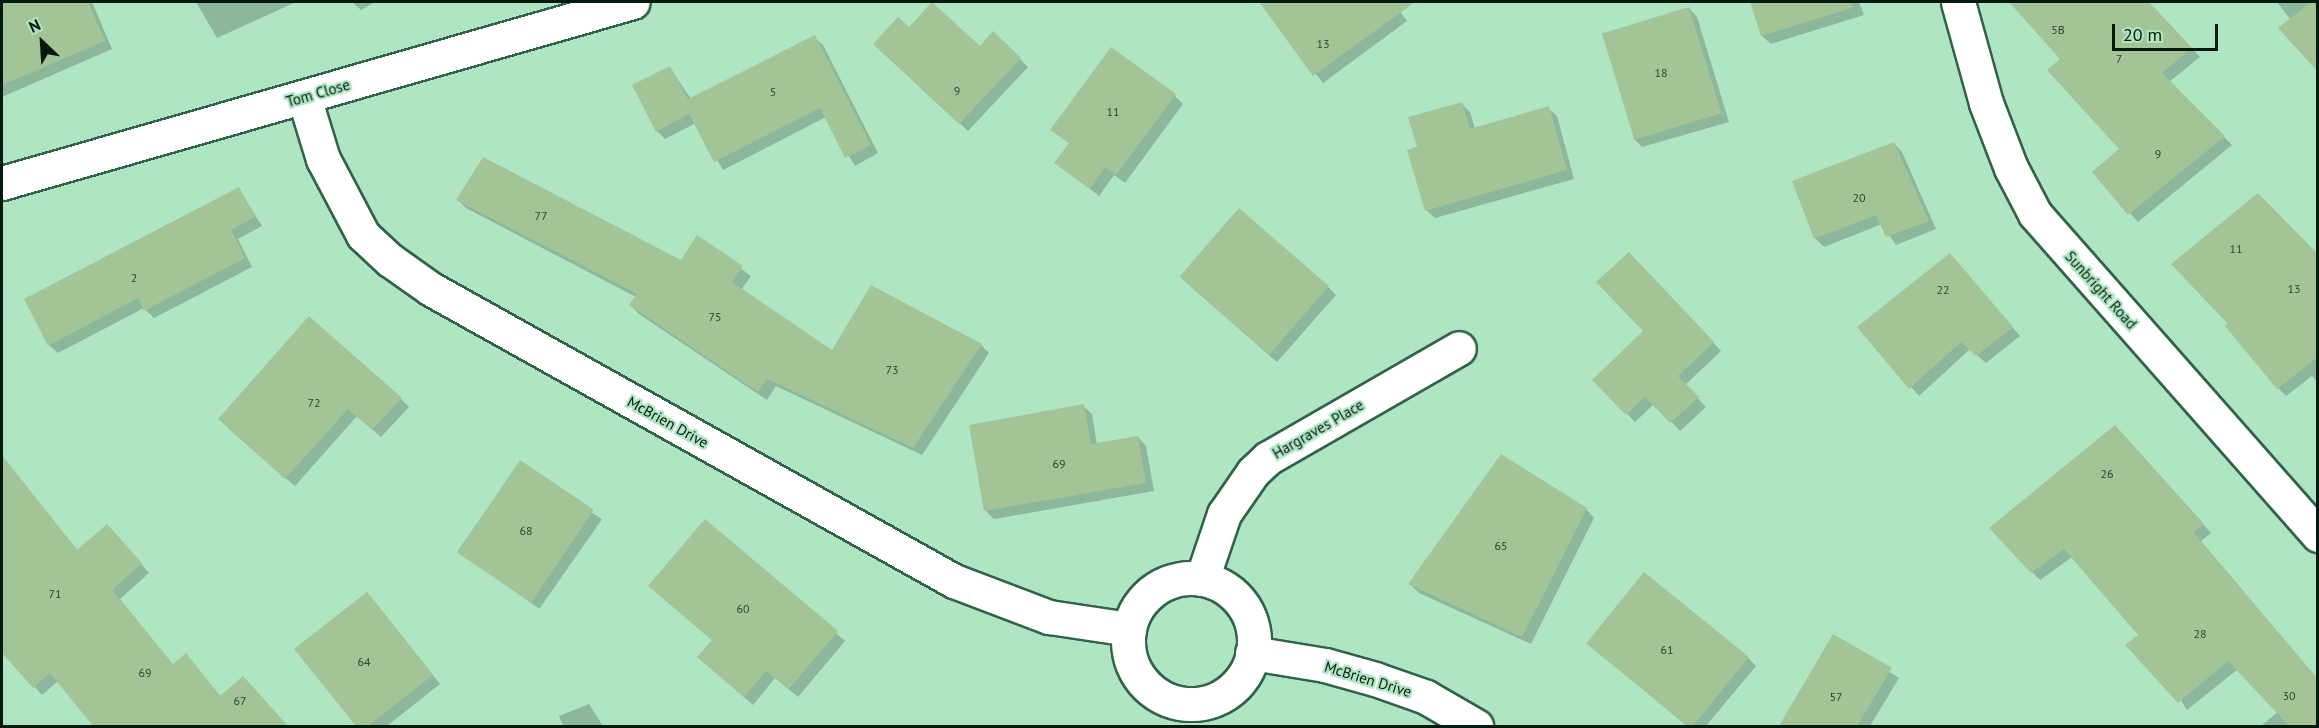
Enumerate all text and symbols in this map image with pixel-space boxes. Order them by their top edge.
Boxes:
north arrow [12,12,72,72]
scale bar [2115,12,2222,50]
text: N [25,14,43,37]
house number: 5B [2051,23,2065,37]
text: 20 m [2123,23,2162,46]
house number: 13 [1316,37,1330,51]
house number: 7 [2116,52,2122,66]
house number: 18 [1654,66,1668,80]
street label: Tom Close [284,75,352,111]
house number: 9 [954,84,960,98]
house number: 5 [770,85,776,99]
house number: 11 [1106,105,1120,119]
house number: 9 [2155,147,2161,161]
house number: 20 [1852,191,1866,205]
house number: 77 [534,209,548,223]
house number: 11 [2229,242,2243,256]
street label: Sunbright Road [2061,247,2141,333]
house number: 2 [131,271,137,285]
house number: 13 [2287,282,2301,296]
house number: 22 [1936,283,1950,297]
house number: 75 [708,310,722,324]
house number: 73 [885,363,899,377]
street label: McBrien Drive [624,392,712,452]
house number: 72 [307,396,321,410]
street label: Hargraves Place [1269,396,1367,462]
house number: 69 [1052,457,1066,471]
house number: 26 [2100,467,2114,481]
house number: 68 [519,524,533,538]
house number: 65 [1494,539,1508,553]
house number: 71 [48,587,62,601]
house number: 60 [736,602,750,616]
house number: 28 [2193,627,2207,641]
house number: 61 [1660,643,1674,657]
house number: 64 [357,655,371,669]
street label: McBrien Drive [1322,657,1414,701]
house number: 69 [138,666,152,680]
house number: 30 [2282,689,2296,703]
house number: 57 [1829,690,1843,704]
house number: 67 [233,694,247,708]

